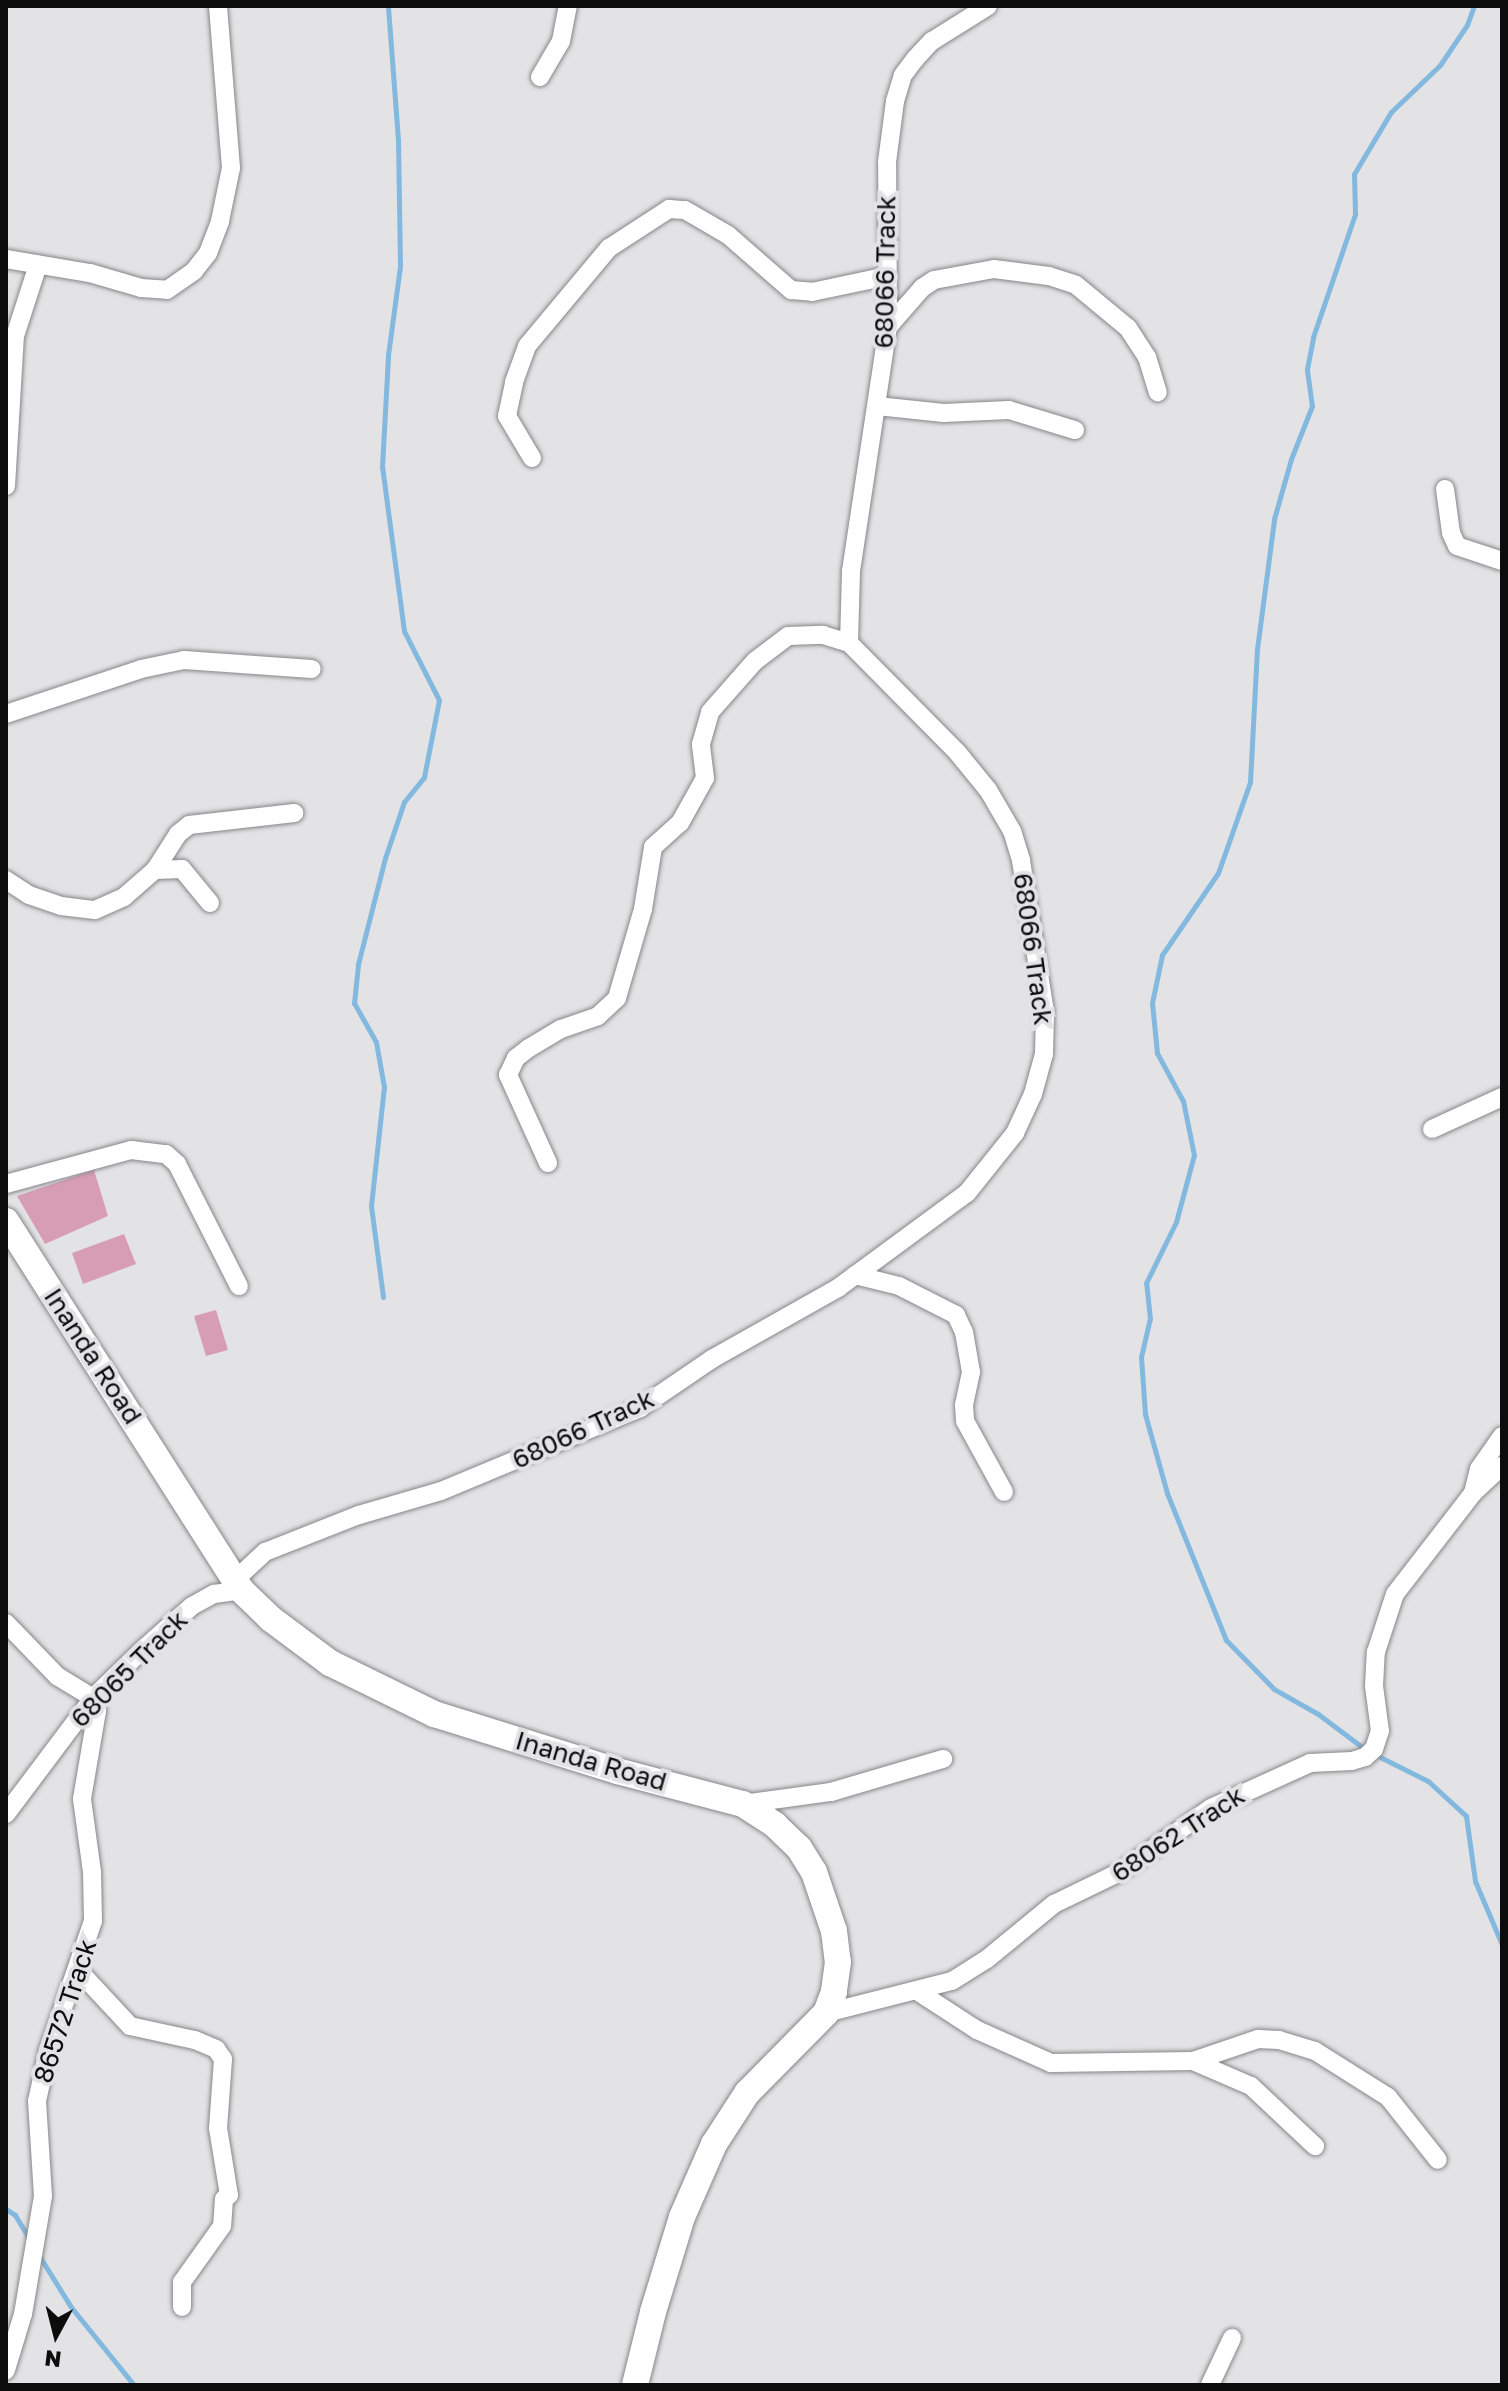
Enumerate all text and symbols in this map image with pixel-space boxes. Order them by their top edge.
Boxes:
street label: 68066 Track [868,195,902,349]
street label: 68066 Track [1007,871,1059,1027]
street label: Inanda Road [38,1282,148,1430]
street label: 68066 Track [507,1383,659,1475]
street label: 68065 Track [64,1604,194,1734]
street label: Inanda Road [512,1725,670,1797]
street label: 68062 Track [1106,1779,1250,1889]
street label: 86572 Track [27,1935,103,2087]
north arrow [16,2295,96,2375]
text: N [43,2345,63,2374]

